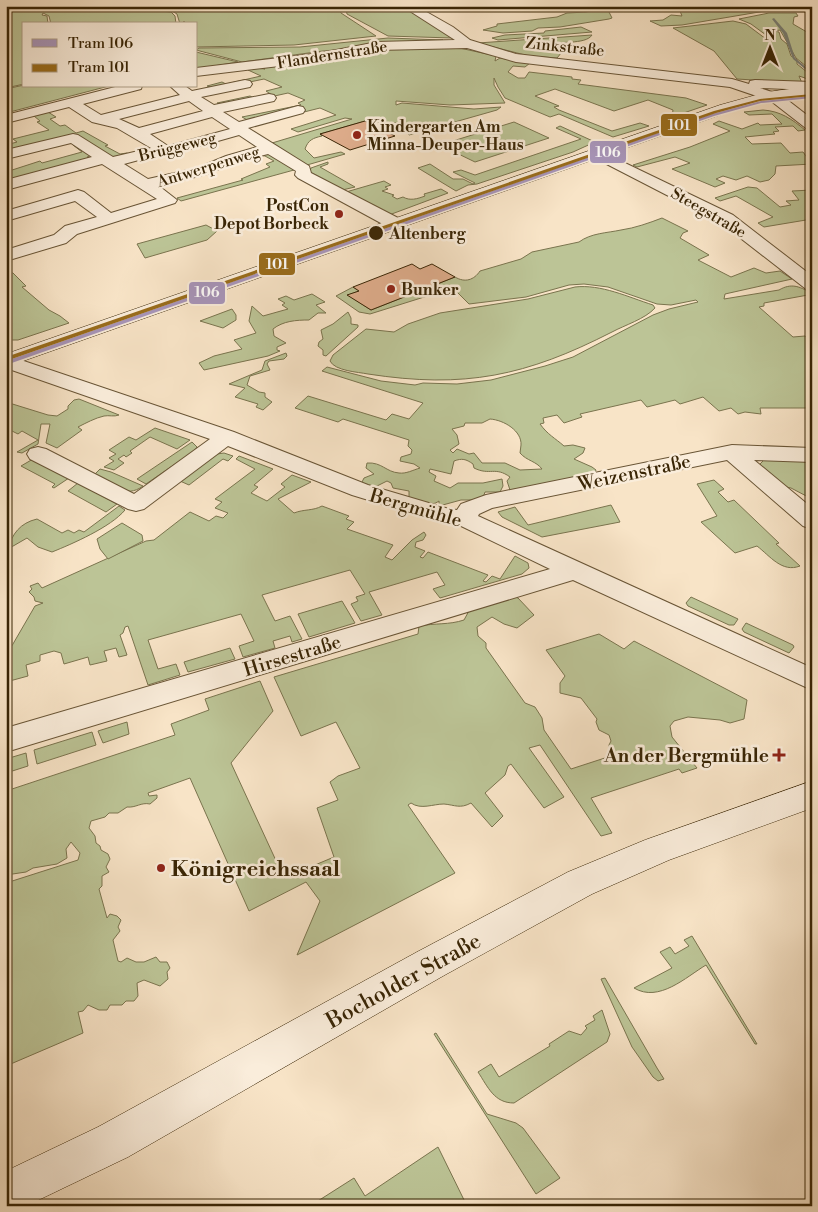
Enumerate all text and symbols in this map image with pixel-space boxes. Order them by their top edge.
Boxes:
legend [22,22,198,88]
north arrow [746,22,796,72]
text: N [764,27,776,45]
street label: Zinkstraße [525,33,605,61]
text: Tram 106 [68,34,133,53]
street label: Flandernstraße [275,36,389,74]
text: Tram 101 [68,58,131,77]
line badge: 101 [660,113,698,137]
place label: Kindergarten Am Minna-Deuper-Haus [367,117,524,155]
text: 101 [668,117,691,135]
street label: Brüggeweg [135,127,219,167]
marker: Kindergarten Am Minna-Deuper-Haus [351,129,363,141]
line badge: 106 [589,140,627,164]
street label: Antwerpenweg [153,142,263,192]
text: 106 [595,144,621,162]
street label: Steegstraße [667,183,750,243]
place label: PostCon Depot Borbeck [214,196,330,234]
marker: PostCon Depot Borbeck [333,208,345,220]
marker: Altenberg [367,224,385,242]
place label: Altenberg [388,224,466,244]
line badge: 101 [258,252,296,276]
text: 101 [266,256,289,274]
place label: Bunker [401,280,459,300]
line badge: 106 [188,281,226,305]
marker: Bunker [385,283,397,295]
text: 106 [194,284,220,302]
street label: Weizenstraße [574,449,693,497]
street label: Bergmühle [366,483,465,533]
street label: Hirsestraße [241,630,344,682]
place label: An der Bergmühle [603,744,769,768]
marker: An der Bergmühle [773,749,785,761]
place label: Königreichssaal [171,856,340,883]
marker: Königreichssaal [155,862,167,874]
street label: Bocholder Straße [321,928,486,1035]

